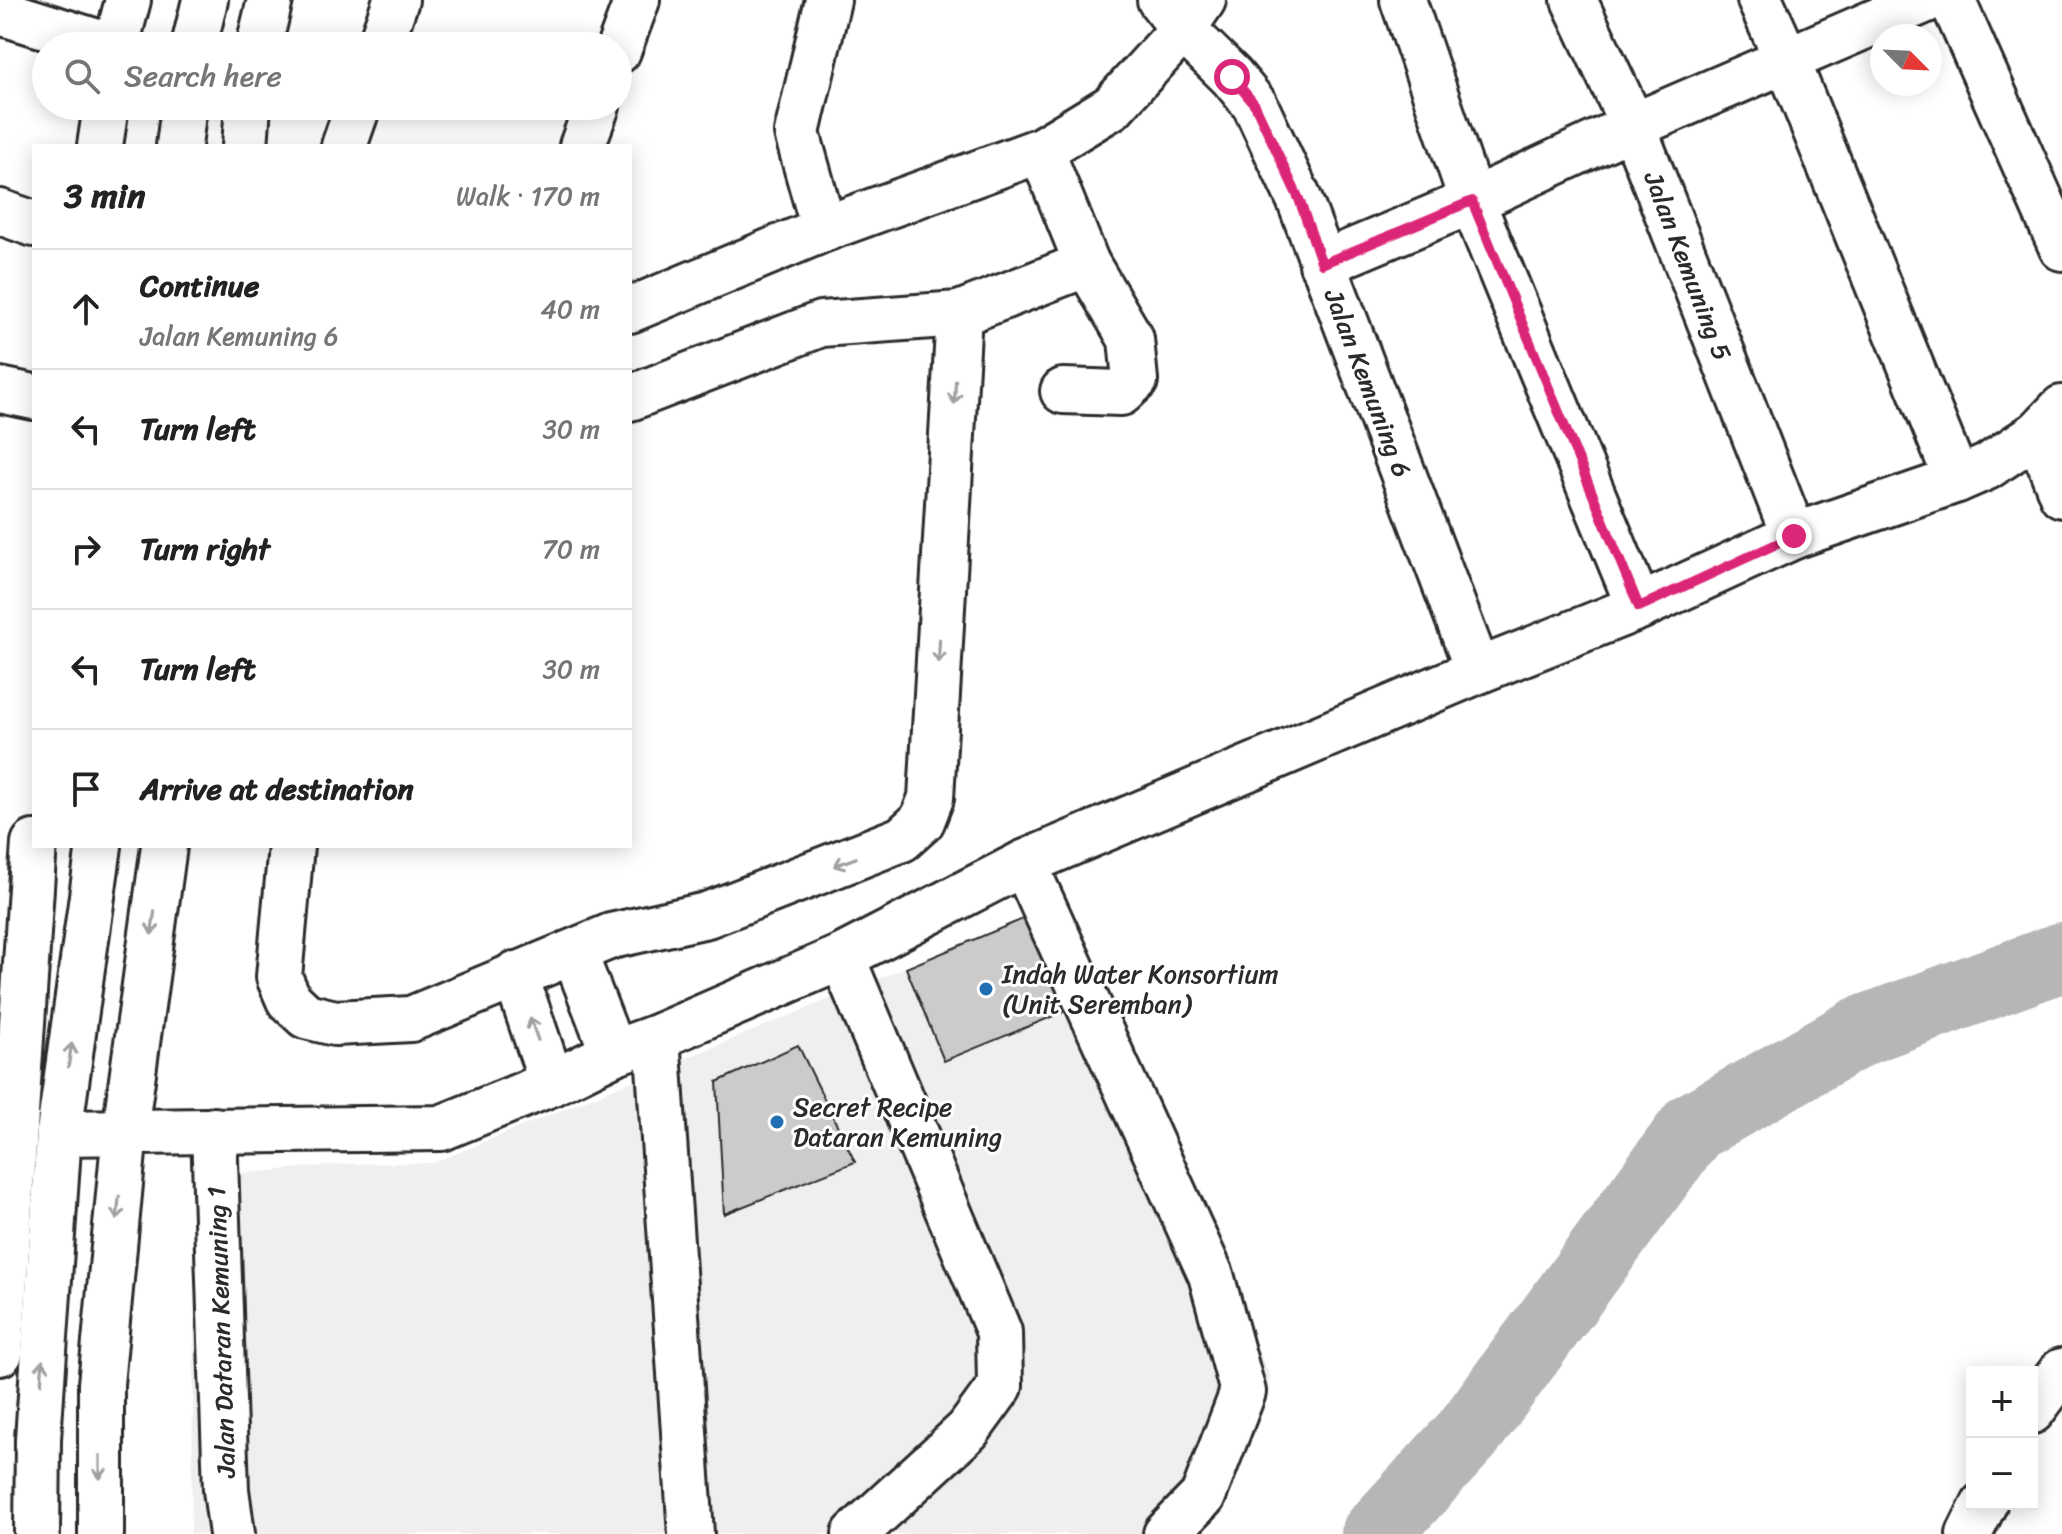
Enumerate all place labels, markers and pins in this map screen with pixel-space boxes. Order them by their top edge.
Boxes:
place label: Indah Water Konsortium (Unit Seremban) [1001,951,1278,1027]
marker: Indah Water Konsortium (Unit Seremban) [977,980,995,998]
place label: Secret Recipe Dataran Kemuning [793,1084,1002,1160]
marker: Secret Recipe Dataran Kemuning [768,1113,786,1131]

